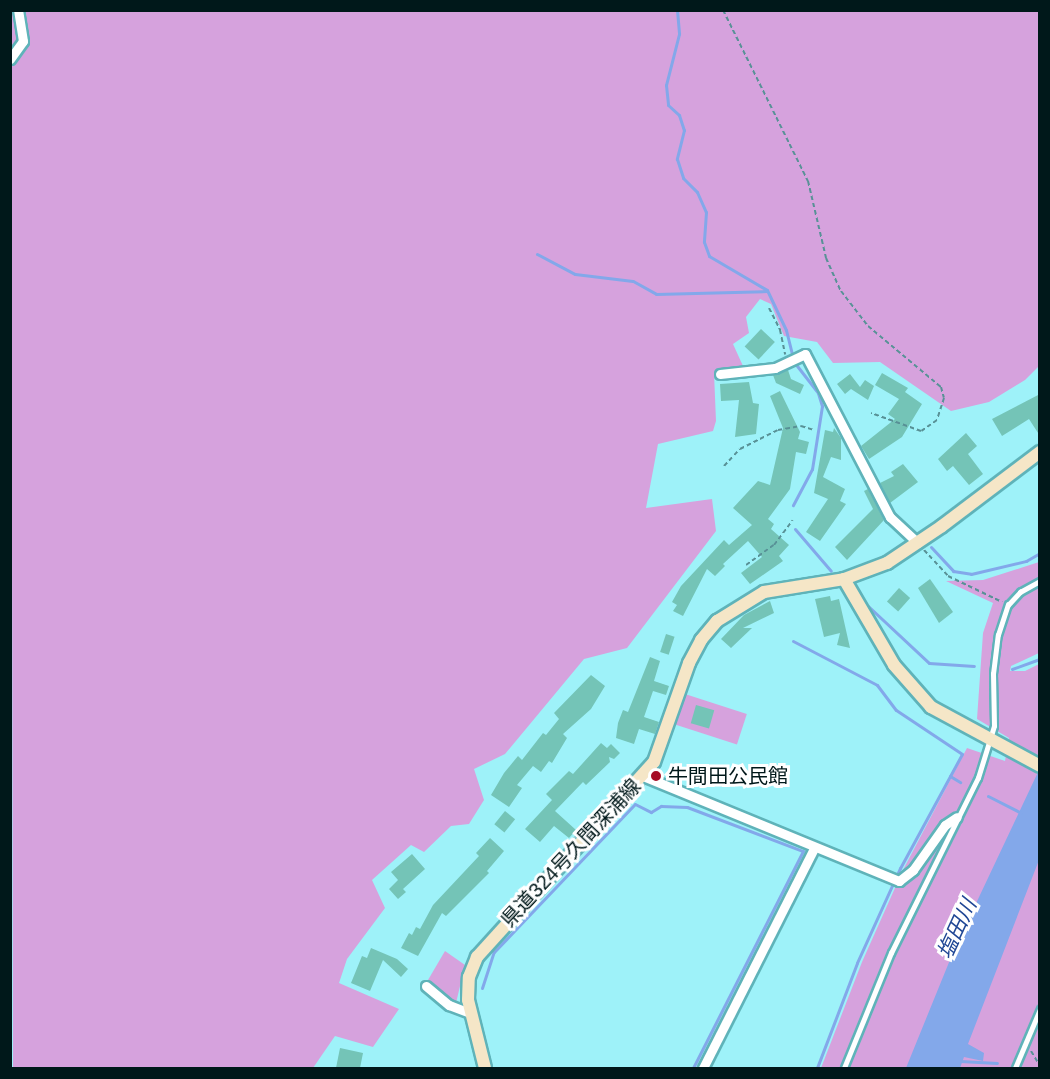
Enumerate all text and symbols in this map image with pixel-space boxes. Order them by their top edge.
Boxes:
place label: 牛間田公民館 [668,764,788,788]
marker: 牛間田公民館 [649,769,663,783]
street label: 県道324号久間深浦線 [496,774,646,932]
water label: 塩田川 [932,895,982,963]

